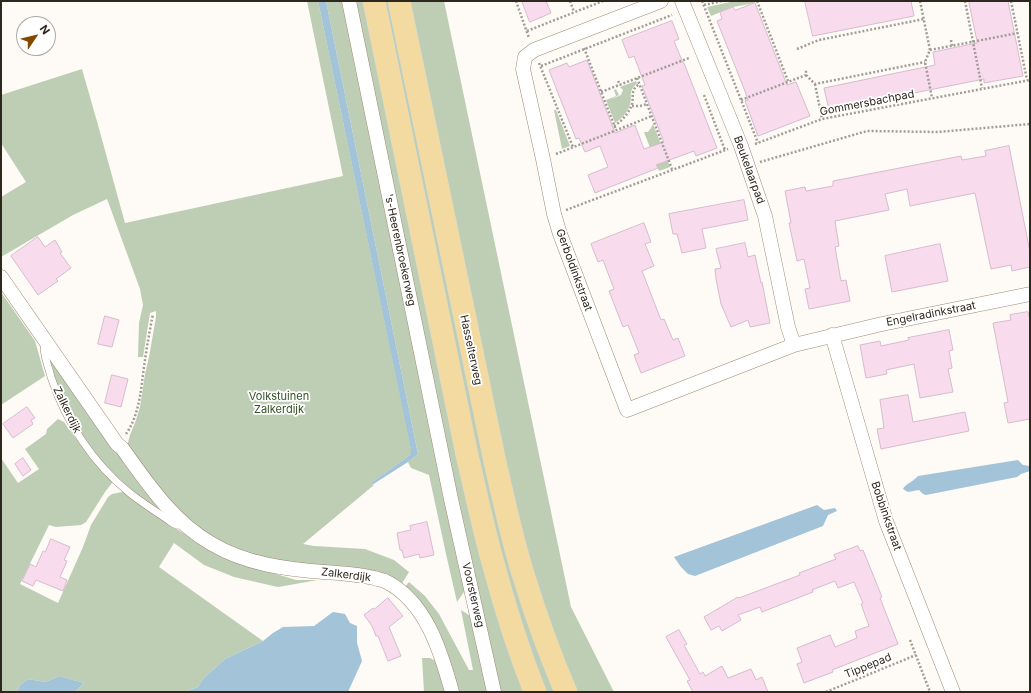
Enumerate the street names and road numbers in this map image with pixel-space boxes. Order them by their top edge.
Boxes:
street label: Gommersbachpad [819,87,915,119]
street label: Beukelaarpad [731,134,767,206]
street label: 's-Heerenbroekerweg [382,193,418,307]
street label: Gerboldinkstraat [553,227,595,313]
street label: Engelradinkstraat [885,299,977,329]
street label: Hasselterweg [457,314,485,386]
street label: Zalkerdijk [50,385,84,435]
street label: Bobbinkstraat [868,480,904,552]
street label: Voorsterweg [459,561,487,629]
street label: Zalkerdijk [320,565,372,585]
street label: Tippepad [843,651,893,681]

